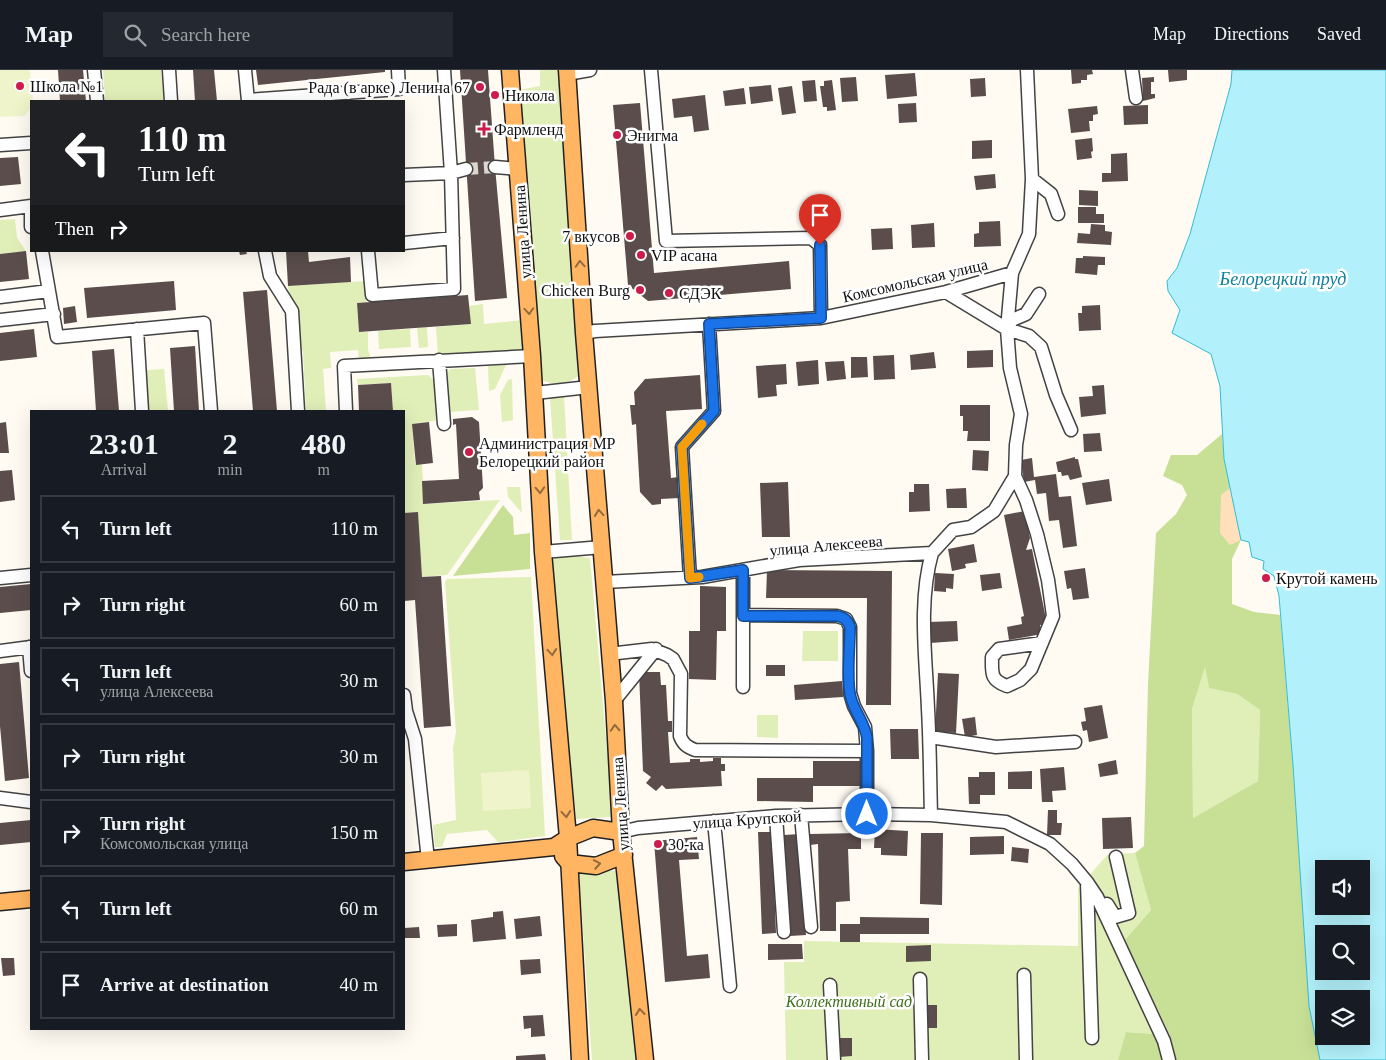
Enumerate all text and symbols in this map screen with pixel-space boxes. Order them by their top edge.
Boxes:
search box [103,12,453,57]
text: Map [25,21,73,47]
icon: search [121,21,149,49]
text: Search here [161,24,250,45]
text: Map [1153,24,1186,44]
text: Directions [1214,24,1289,44]
text: Saved [1317,24,1361,44]
place label: Школа №1 [30,78,103,95]
place label: Рада (в арке) Ленина 67 [308,79,470,97]
marker: Школа №1 [14,80,26,92]
marker: Рада (в арке) Ленина 67 [474,81,486,93]
place label: Никола [505,87,555,104]
marker: Никола [489,89,501,101]
icon: left [55,120,120,185]
text: 110 m [138,120,226,159]
place label: Фармленд [494,121,563,139]
marker: Фармленд [478,123,490,135]
place label: Энигма [627,127,678,144]
marker: Энигма [611,129,623,141]
text: Turn left [138,161,215,186]
street label: улица Ленина [511,184,535,280]
pin [799,194,841,245]
icon: arrive [806,201,834,229]
icon: right [104,215,132,243]
text: Then [55,218,94,239]
place label: 7 вкусов [562,228,620,246]
marker: 7 вкусов [624,230,636,242]
place label: VIP асана [651,247,717,264]
marker: VIP асана [635,249,647,261]
street label: Комсомольская улица [841,256,989,306]
one-way arrow [574,260,585,268]
water label: Белорецкий пруд [1219,269,1346,289]
place label: Chicken Burg [541,282,630,300]
marker: Chicken Burg [634,284,646,296]
place label: СДЭК [679,285,722,303]
marker: СДЭК [663,287,675,299]
one-way arrow [523,307,534,315]
text: 23:01 [89,427,159,460]
text: 2 [222,427,237,460]
text: 480 [301,427,346,460]
place label: Администрация МР Белорецкий район [479,435,616,471]
marker: Администрация МР Белорецкий район [463,446,475,458]
text: Arrival [101,461,147,478]
text: min [218,461,242,478]
text: m [317,461,330,478]
one-way arrow [535,486,545,494]
one-way arrow [594,509,605,517]
icon: left [57,515,85,543]
text: Turn left [100,518,172,539]
text: 110 m [331,518,378,539]
street label: улица Алексеева [769,532,883,560]
place label: Крутой камень [1276,570,1378,588]
marker: Крутой камень [1260,572,1272,584]
icon: right [57,591,85,619]
text: Turn right [100,594,185,615]
text: 60 m [339,594,378,615]
one-way arrow [546,649,557,657]
text: Turn left [100,661,172,682]
icon: left [57,667,85,695]
text: 30 m [339,670,378,691]
text: улица Алексеева [100,683,213,700]
one-way arrow [610,723,621,731]
icon: right [57,743,85,771]
text: Turn right [100,746,185,767]
text: 30 m [339,746,378,767]
street label: улица Ленина [609,756,633,852]
position arrow [840,787,892,839]
street label: улица Крупской [692,807,803,833]
one-way arrow [560,810,571,818]
text: Turn right [100,813,185,834]
icon: right [57,819,85,847]
text: 150 m [330,822,378,843]
text: Комсомольская улица [100,835,248,852]
place label: 30-ка [668,836,704,853]
marker: 30-ка [652,838,664,850]
one-way arrow [593,859,602,869]
map controls [1315,860,1370,1045]
button: sound [1315,860,1370,915]
icon: left [57,895,85,923]
text: Turn left [100,898,172,919]
text: 60 m [339,898,378,919]
button: search [1315,925,1370,980]
icon: arrive [57,971,85,999]
text: Arrive at destination [100,974,269,995]
text: 40 m [339,974,378,995]
button: layers [1315,990,1370,1045]
park label: Коллективный сад [785,993,912,1010]
one-way arrow [635,1007,646,1015]

